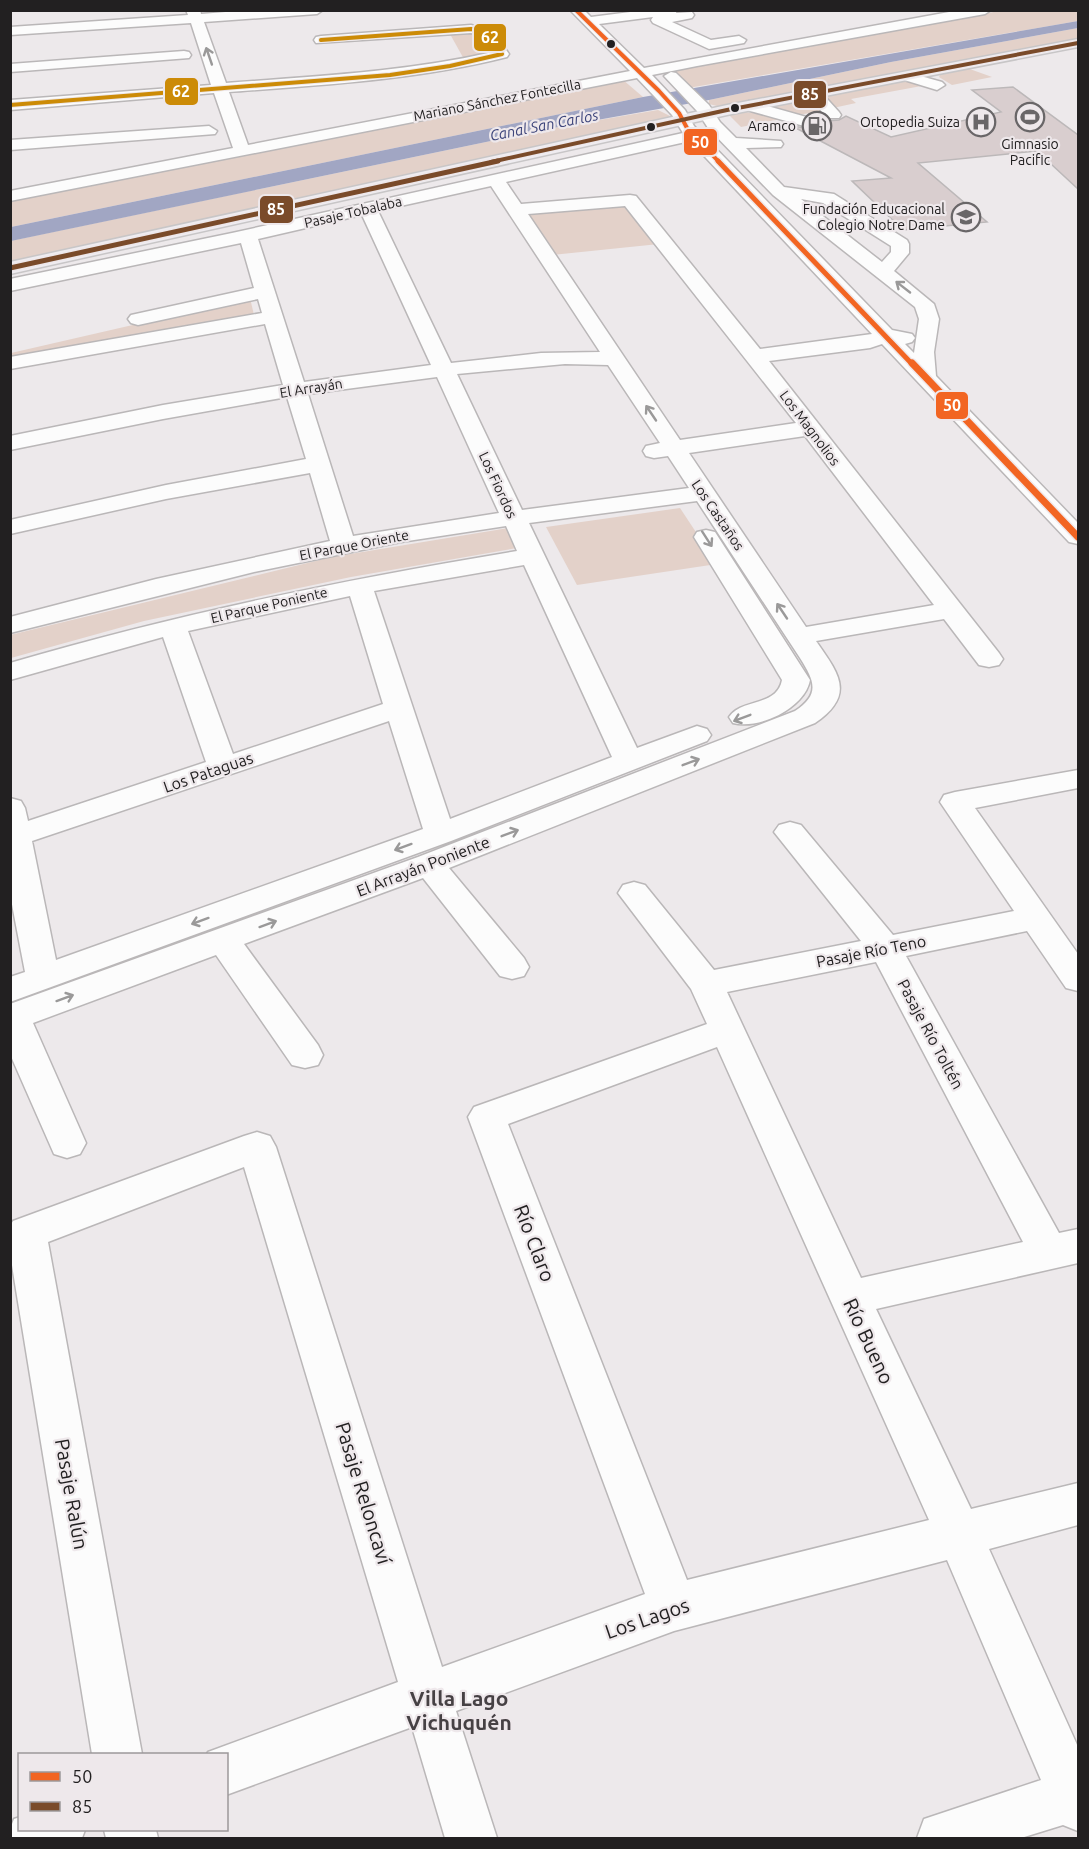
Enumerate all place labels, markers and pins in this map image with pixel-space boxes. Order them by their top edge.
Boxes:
unlabelled marker [605,38,617,50]
sports icon: Gimnasio Pacific [1014,101,1046,133]
unlabelled marker [729,102,741,114]
hospital icon: Ortopedia Suiza [965,106,997,138]
fuel station icon: Aramco [801,110,833,142]
place label: Ortopedia Suiza [860,114,960,130]
place label: Aramco [748,118,796,134]
unlabelled marker [645,121,657,133]
place label: Gimnasio Pacific [1001,136,1059,168]
place label: Fundación Educacional Colegio Notre Dame [803,201,945,233]
school or university icon: Fundación Educacional Colegio Notre Dame [950,201,982,233]

